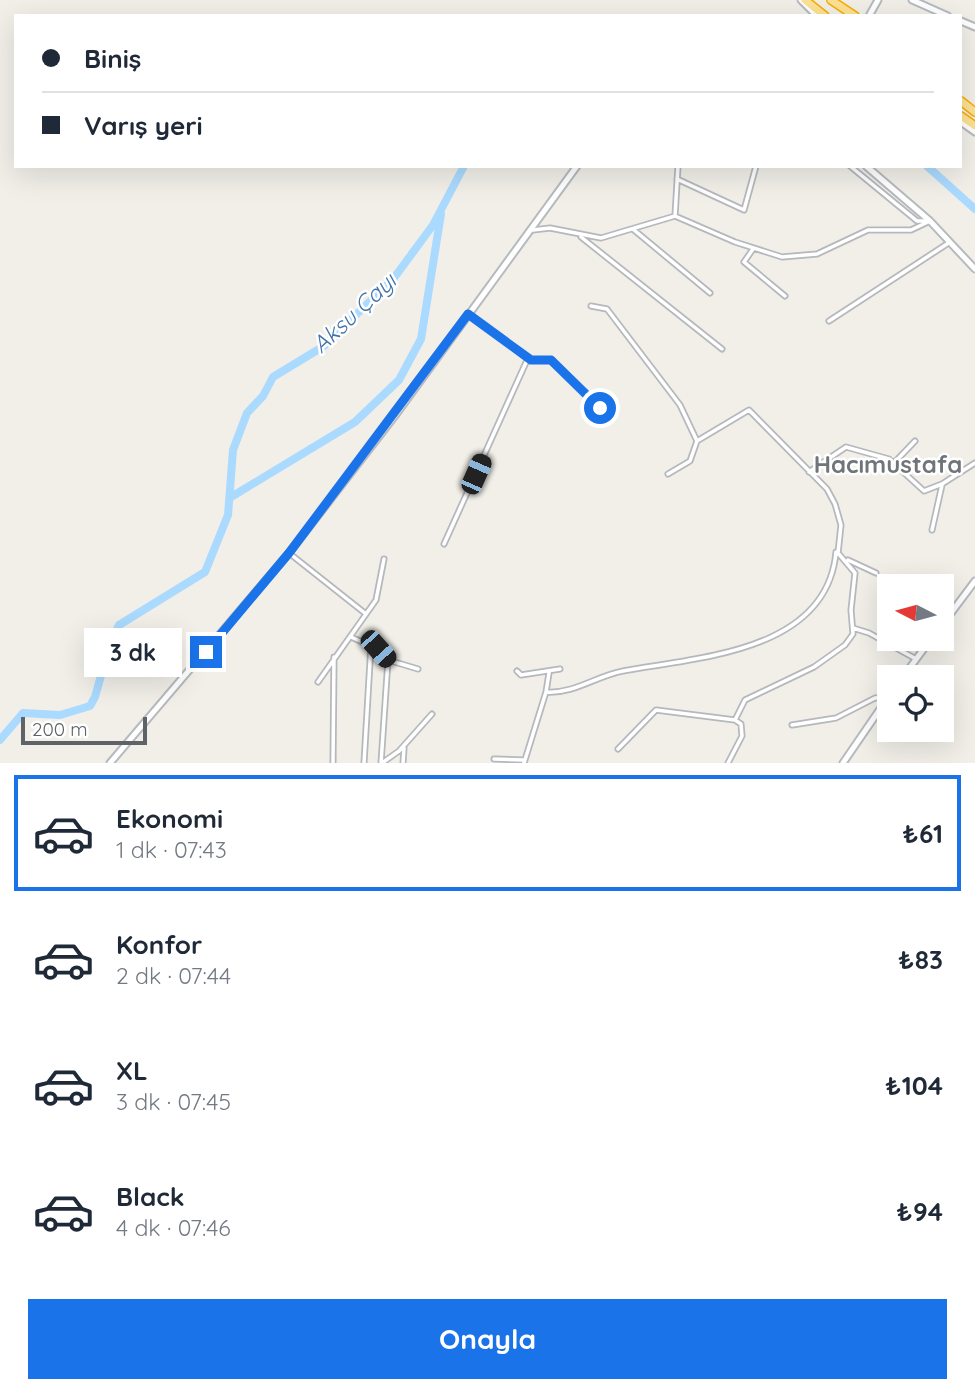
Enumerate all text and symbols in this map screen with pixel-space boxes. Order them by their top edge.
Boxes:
text: Biniş [84,42,141,75]
text: Varış yeri [84,109,203,142]
water label: Aksu Çayı [306,265,403,359]
route start [584,392,616,424]
district label: Hacımustafa [814,449,962,479]
car [458,451,495,497]
north arrow [877,574,954,651]
map controls [877,574,954,742]
car [357,626,400,672]
callout: 3 dk [83,628,182,676]
route end [190,636,222,668]
text: 3 dk [110,638,156,667]
button: locate [877,665,954,742]
scale bar [21,714,147,746]
text: 200 m [32,717,88,741]
icon: car [32,802,95,865]
text: Ekonomi [116,802,223,835]
text: ₺61 [903,817,943,850]
text: 1 dk · 07:43 [116,835,227,864]
icon: car [32,928,95,991]
text: Konfor [116,928,202,961]
text: ₺83 [898,943,943,976]
text: 2 dk · 07:44 [116,961,231,990]
icon: car [32,1054,95,1117]
text: XL [116,1054,148,1087]
text: ₺104 [885,1069,943,1102]
text: 3 dk · 07:45 [116,1087,231,1116]
icon: car [32,1180,95,1243]
text: Black [116,1180,185,1213]
text: ₺94 [896,1195,943,1228]
text: 4 dk · 07:46 [116,1213,231,1242]
button: Onayla [28,1299,947,1379]

